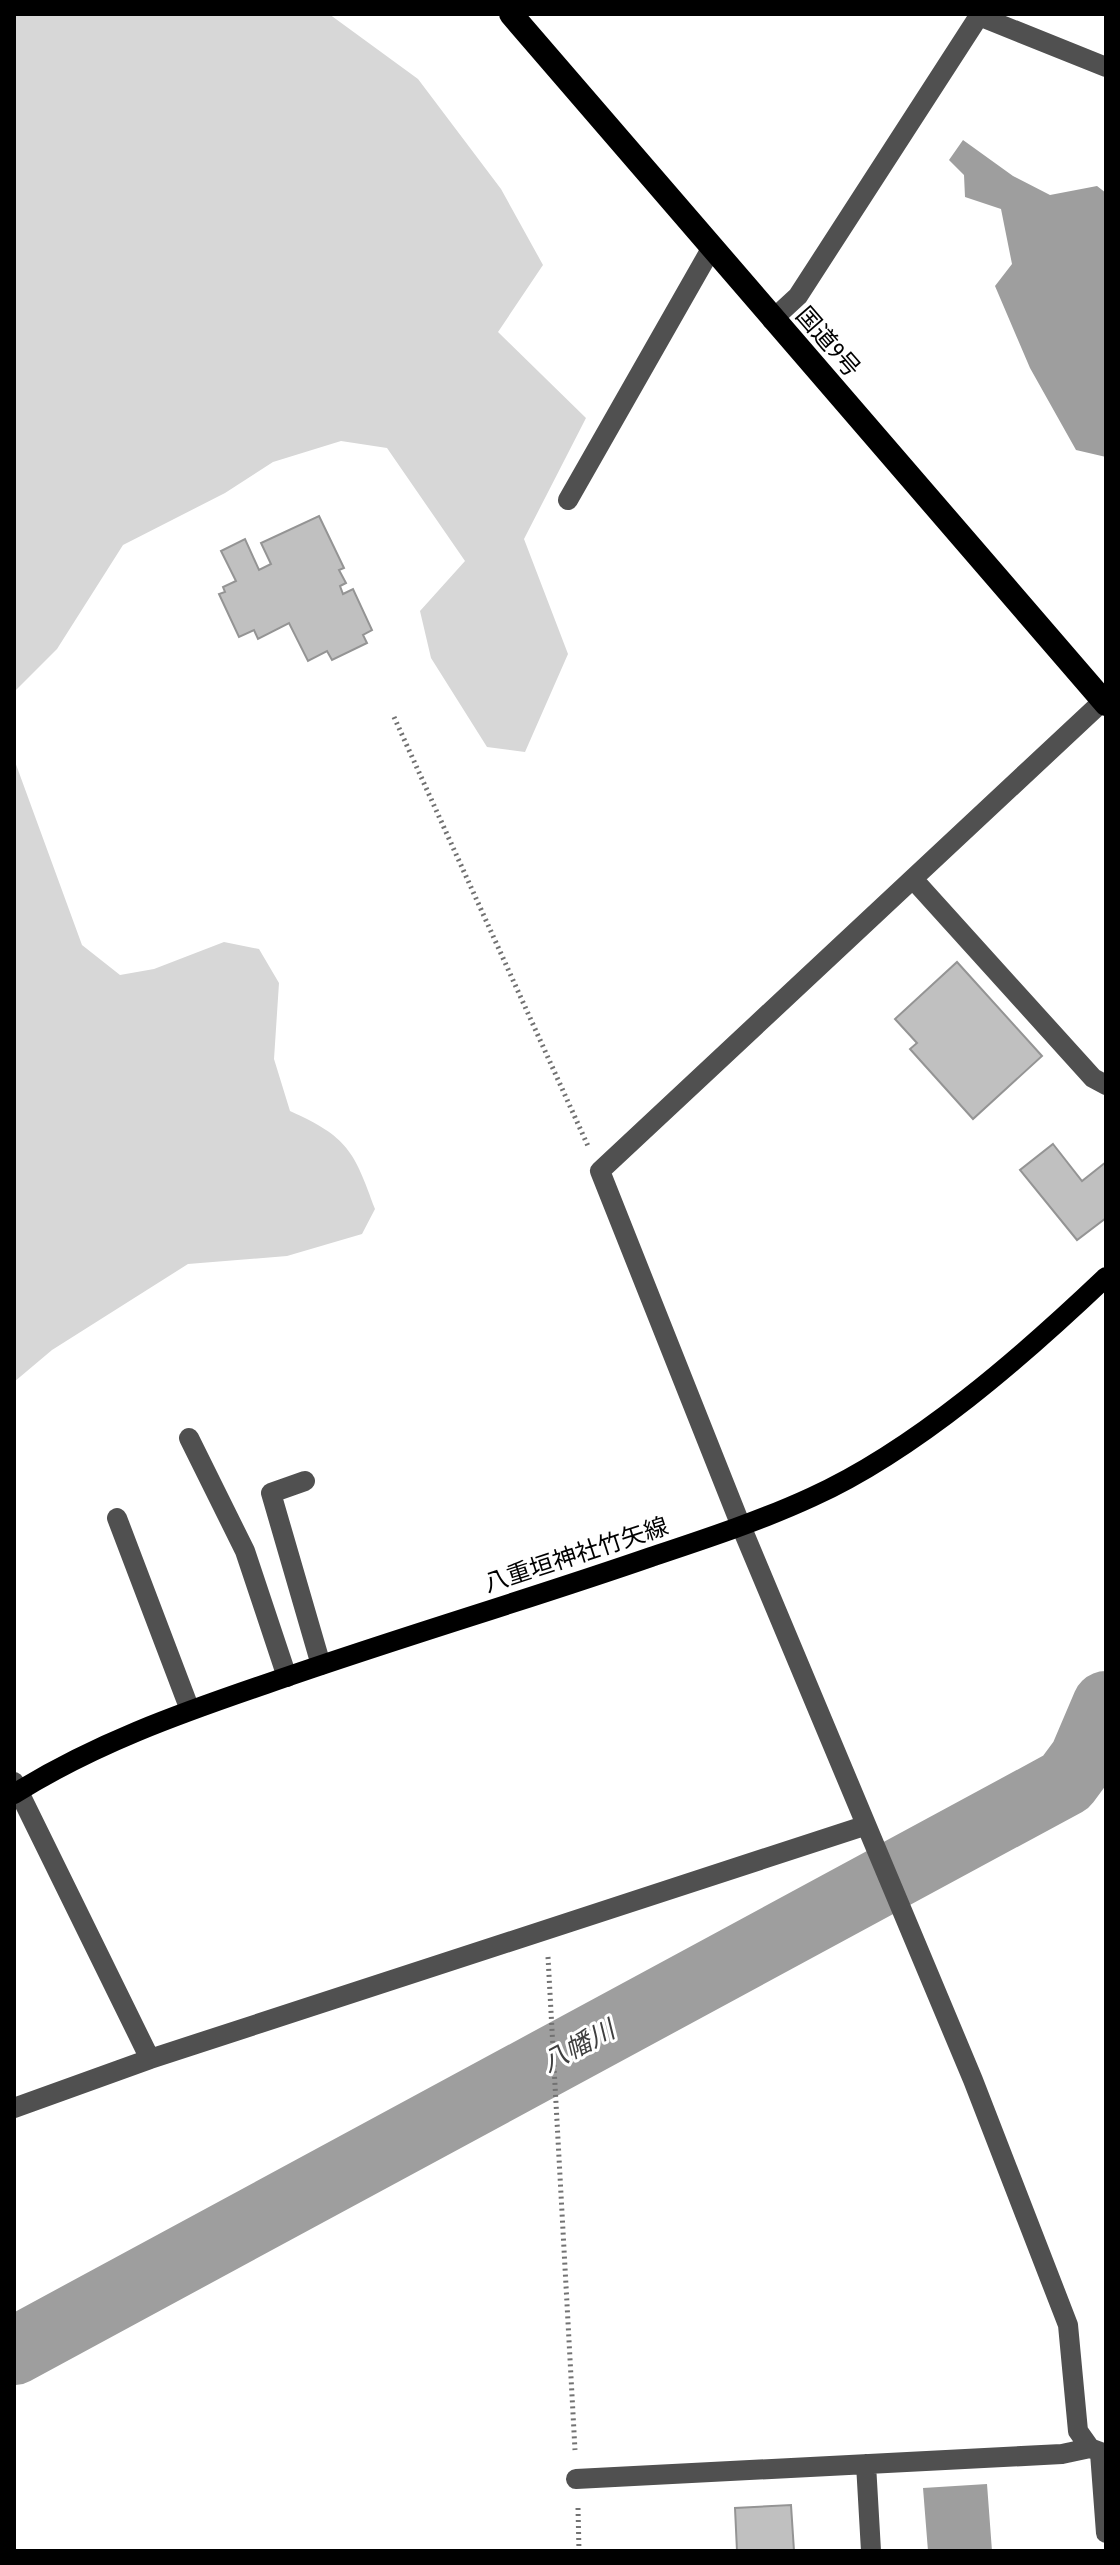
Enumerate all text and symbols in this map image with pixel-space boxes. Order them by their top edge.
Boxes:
street label: 国道9号 [791,301,866,382]
street label: 八重垣神社竹矢線 [480,1512,671,1597]
water label: 八幡川 [537,2013,622,2078]

